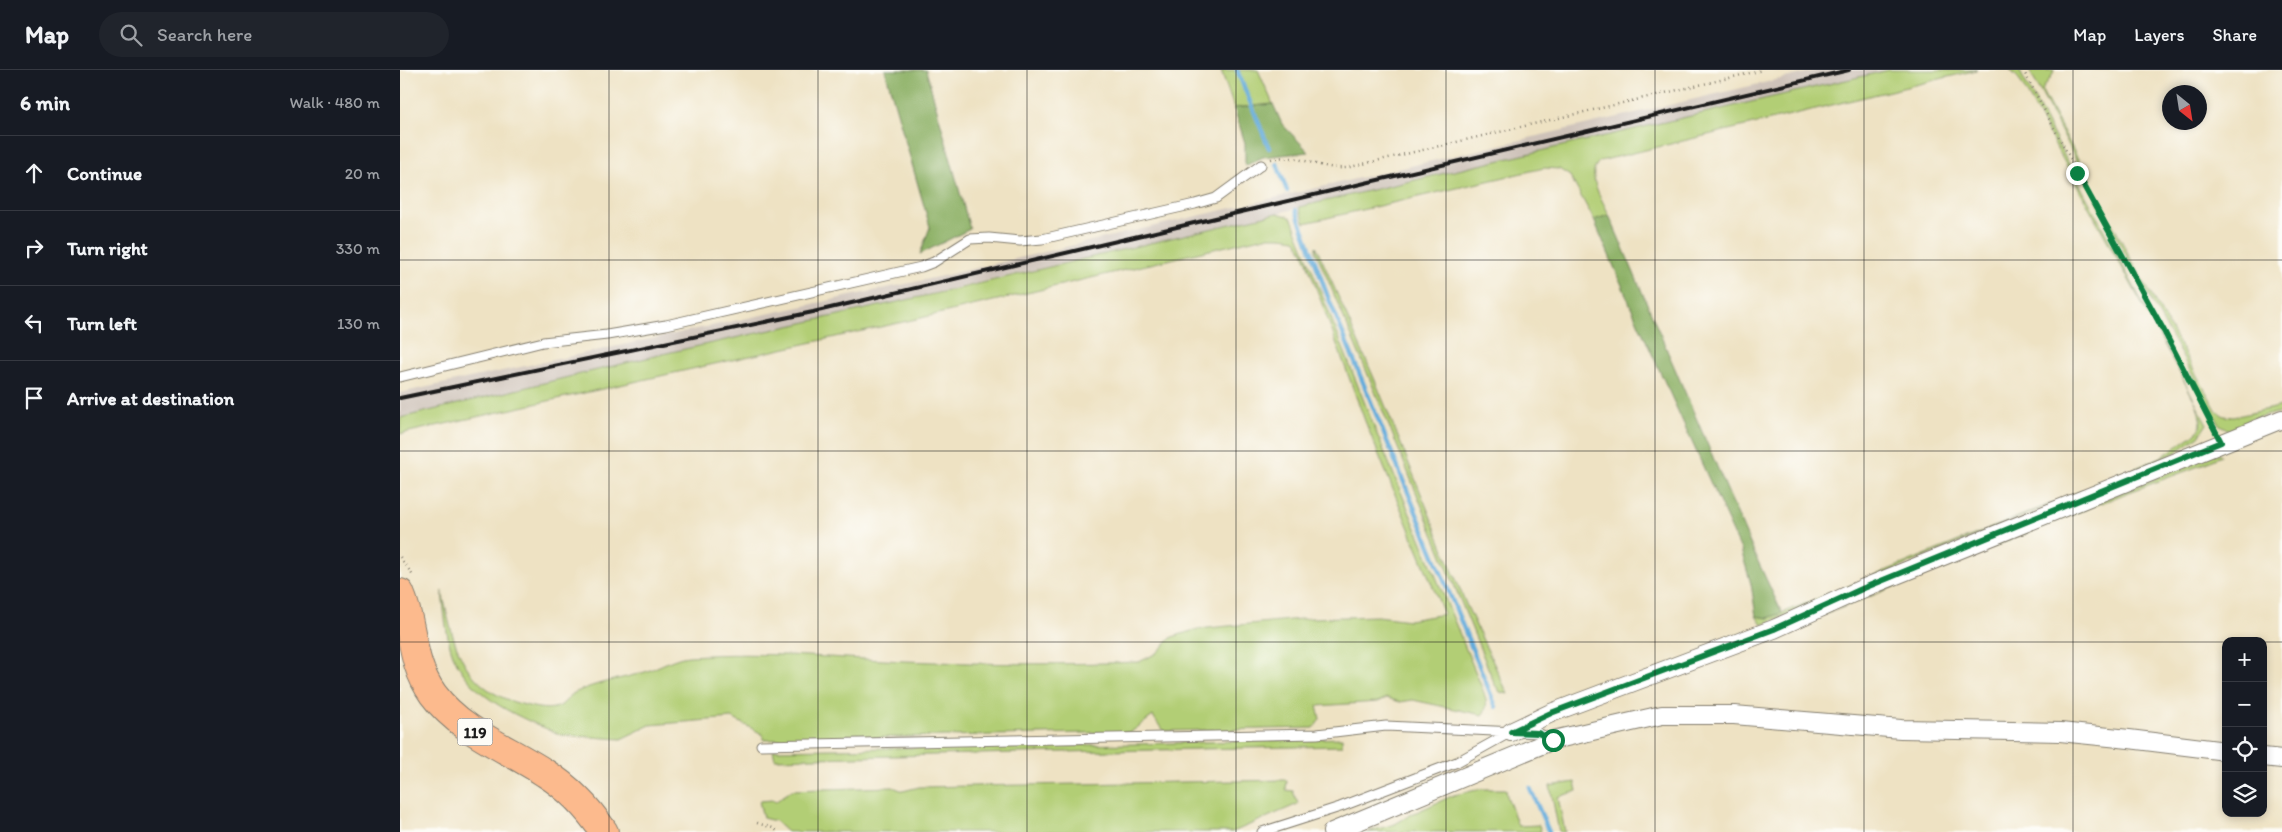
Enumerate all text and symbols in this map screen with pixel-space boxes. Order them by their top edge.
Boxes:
search box [99,12,449,57]
text: Map [25,20,69,49]
icon: search [117,21,145,49]
text: Search here [157,23,252,46]
text: Map [2073,24,2106,46]
text: Layers [2134,24,2184,46]
text: Share [2212,24,2257,46]
north arrow [2162,85,2207,130]
text: 6 min [20,90,70,115]
text: Walk · 480 m [290,93,380,112]
icon: ahead [20,159,48,187]
text: Continue [67,162,142,185]
route end [2066,162,2089,185]
text: 20 m [345,164,380,183]
icon: right [20,234,48,262]
text: Turn right [67,237,148,260]
text: 330 m [336,239,380,258]
icon: left [20,309,48,337]
text: Turn left [67,312,137,335]
text: 130 m [337,314,380,333]
icon: arrive [20,384,48,412]
text: Arrive at destination [67,387,234,410]
map controls [2222,637,2267,817]
button: + [2222,637,2267,682]
button: − [2222,682,2267,727]
road number: 119 [458,719,492,746]
button: locate [2222,727,2267,772]
route start [1542,729,1565,752]
button: layers [2222,772,2267,817]

